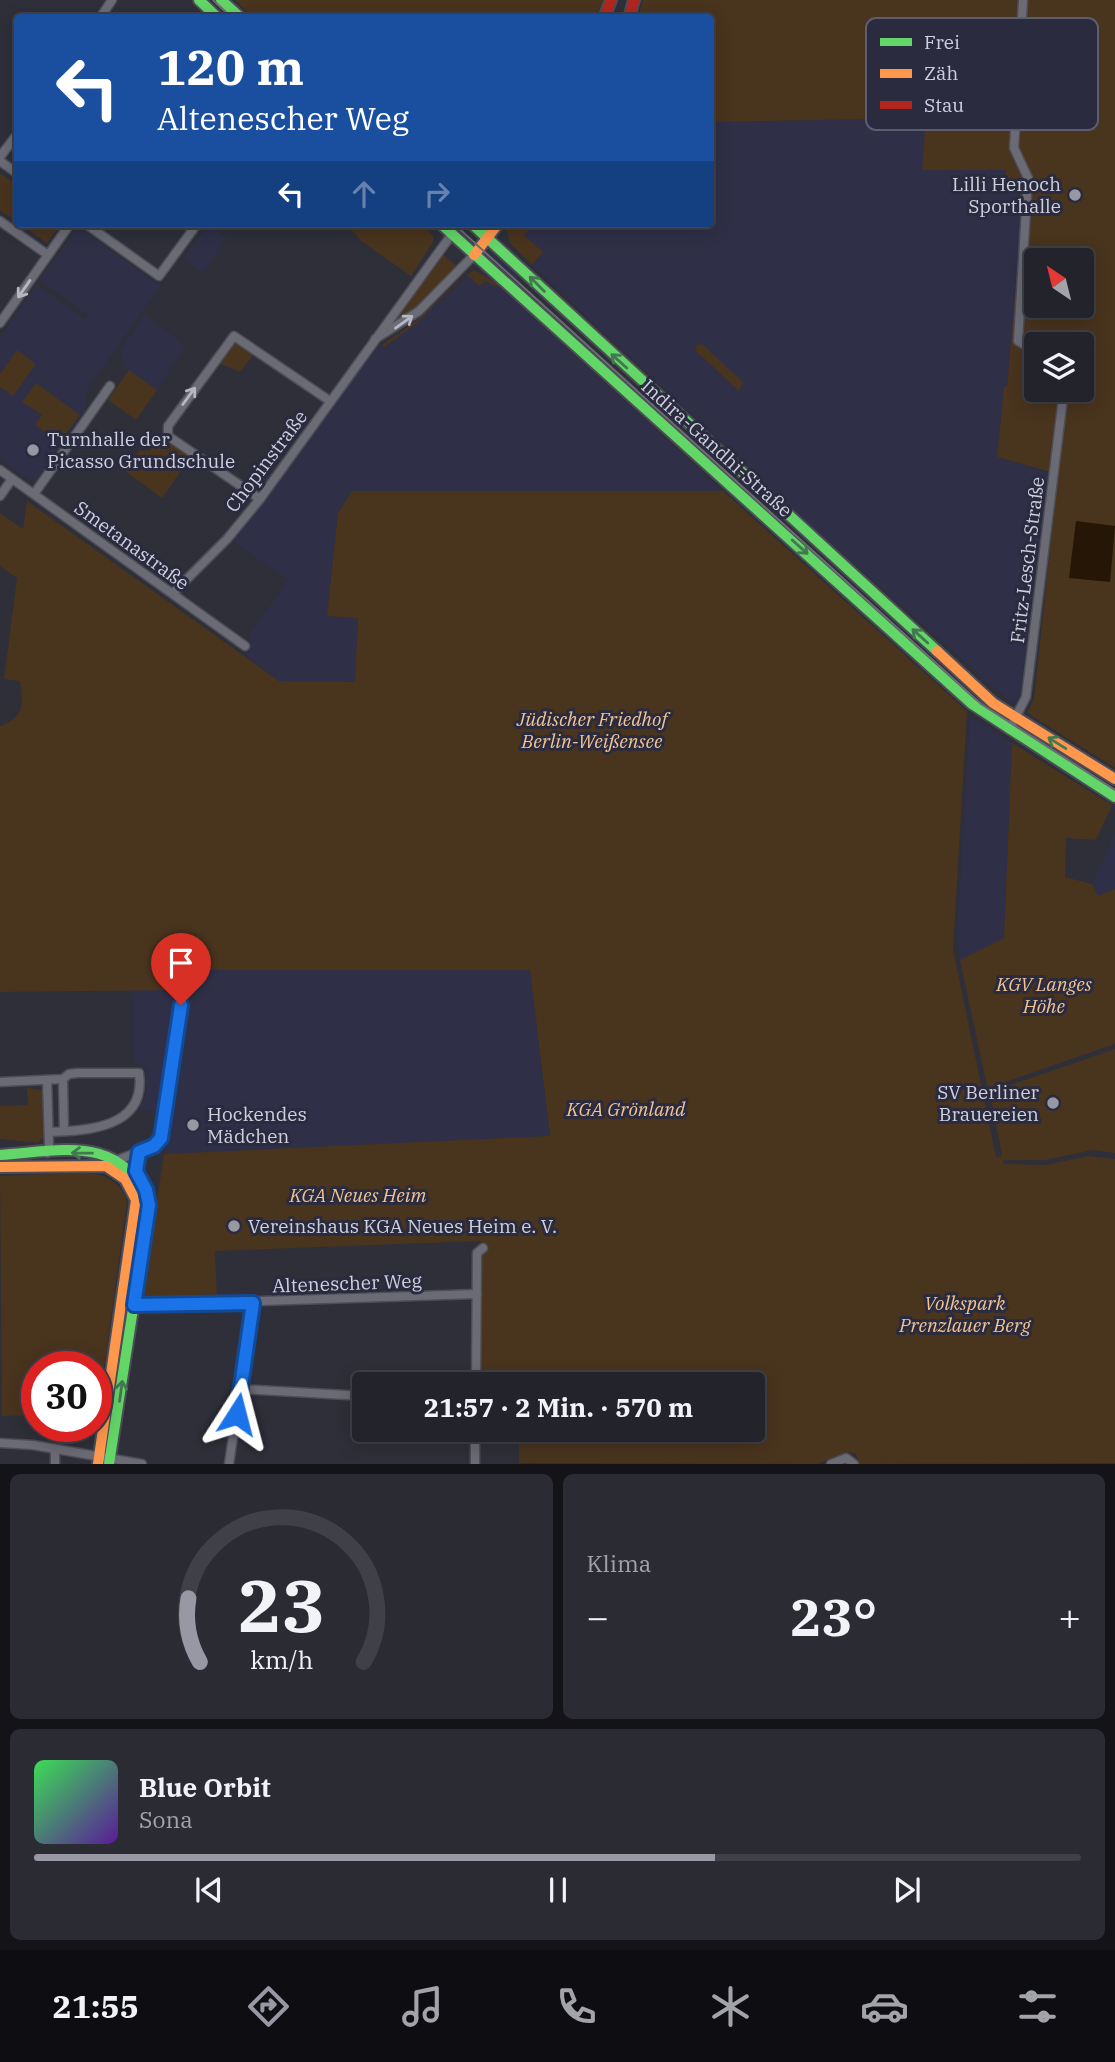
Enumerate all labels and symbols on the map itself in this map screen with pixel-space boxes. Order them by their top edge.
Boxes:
legend [866,18,1098,130]
text: Frei [924,30,960,54]
text: Zäh [924,61,958,85]
text: Stau [924,93,964,117]
place label: Lilli Henoch Sporthalle [952,172,1061,218]
marker: Lilli Henoch Sporthalle [1067,187,1083,203]
north arrow [1024,248,1094,318]
one-way arrow [529,276,546,293]
one-way arrow [17,279,31,298]
one-way arrow [394,315,413,329]
one-way arrow [610,353,628,369]
street label: Indira-Gandhi-Straße [637,374,797,522]
one-way arrow [182,387,196,406]
street label: Chopinstraße [220,405,312,517]
place label: Turnhalle der Picasso Grundschule [47,427,235,473]
marker: Turnhalle der Picasso Grundschule [25,442,41,458]
street label: Fritz-Lesch-Straße [1005,475,1049,645]
street label: Smetanastraße [70,495,194,595]
one-way arrow [791,538,808,555]
one-way arrow [912,628,929,645]
park label: Jüdischer Friedhof Berlin-Weißensee [516,707,670,753]
one-way arrow [1048,736,1068,750]
pin [151,933,211,1005]
park label: KGV Langes Höhe [995,972,1092,1018]
place label: SV Berliner Brauereien [937,1080,1040,1126]
marker: SV Berliner Brauereien [1045,1095,1061,1111]
park label: KGA Grönland [566,1097,686,1121]
place label: Hockendes Mädchen [207,1102,307,1148]
marker: Hockendes Mädchen [185,1117,201,1133]
one-way arrow [70,1146,93,1159]
park label: KGA Neues Heim [289,1183,426,1207]
place label: Vereinshaus KGA Neues Heim e. V. [248,1214,557,1238]
marker: Vereinshaus KGA Neues Heim e. V. [226,1218,242,1234]
street label: Altenescher Weg [272,1268,423,1298]
park label: Volkspark Prenzlauer Berg [898,1291,1032,1337]
speed limit sign: 30 [21,1351,112,1442]
position arrow [200,1377,274,1451]
one-way arrow [115,1380,128,1402]

